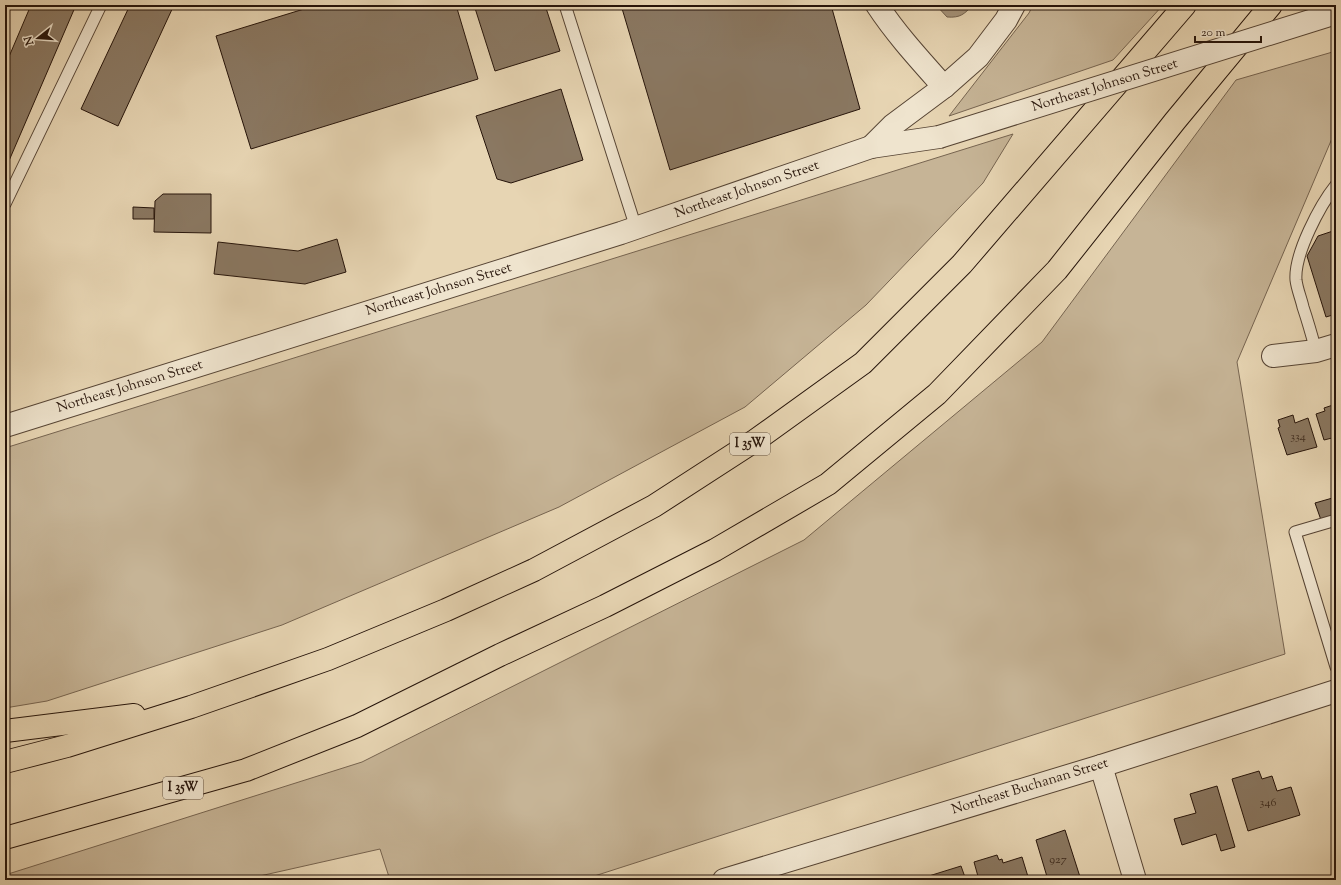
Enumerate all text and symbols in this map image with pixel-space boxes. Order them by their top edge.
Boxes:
north arrow [18,18,58,58]
scale bar [1195,18,1261,44]
text: 20 m [1201,24,1226,42]
text: N [20,34,39,48]
street label: Northeast Johnson Street [1030,54,1181,118]
street label: Northeast Johnson Street [672,156,822,224]
street label: Northeast Johnson Street [364,258,515,322]
street label: Northeast Johnson Street [55,355,206,419]
house number: 334 [1290,428,1306,446]
road number: I 35W [730,433,770,455]
street label: Northeast Buchanan Street [949,754,1111,820]
road number: I 35W [163,777,203,799]
house number: 346 [1260,794,1276,812]
house number: 927 [1049,851,1067,869]

